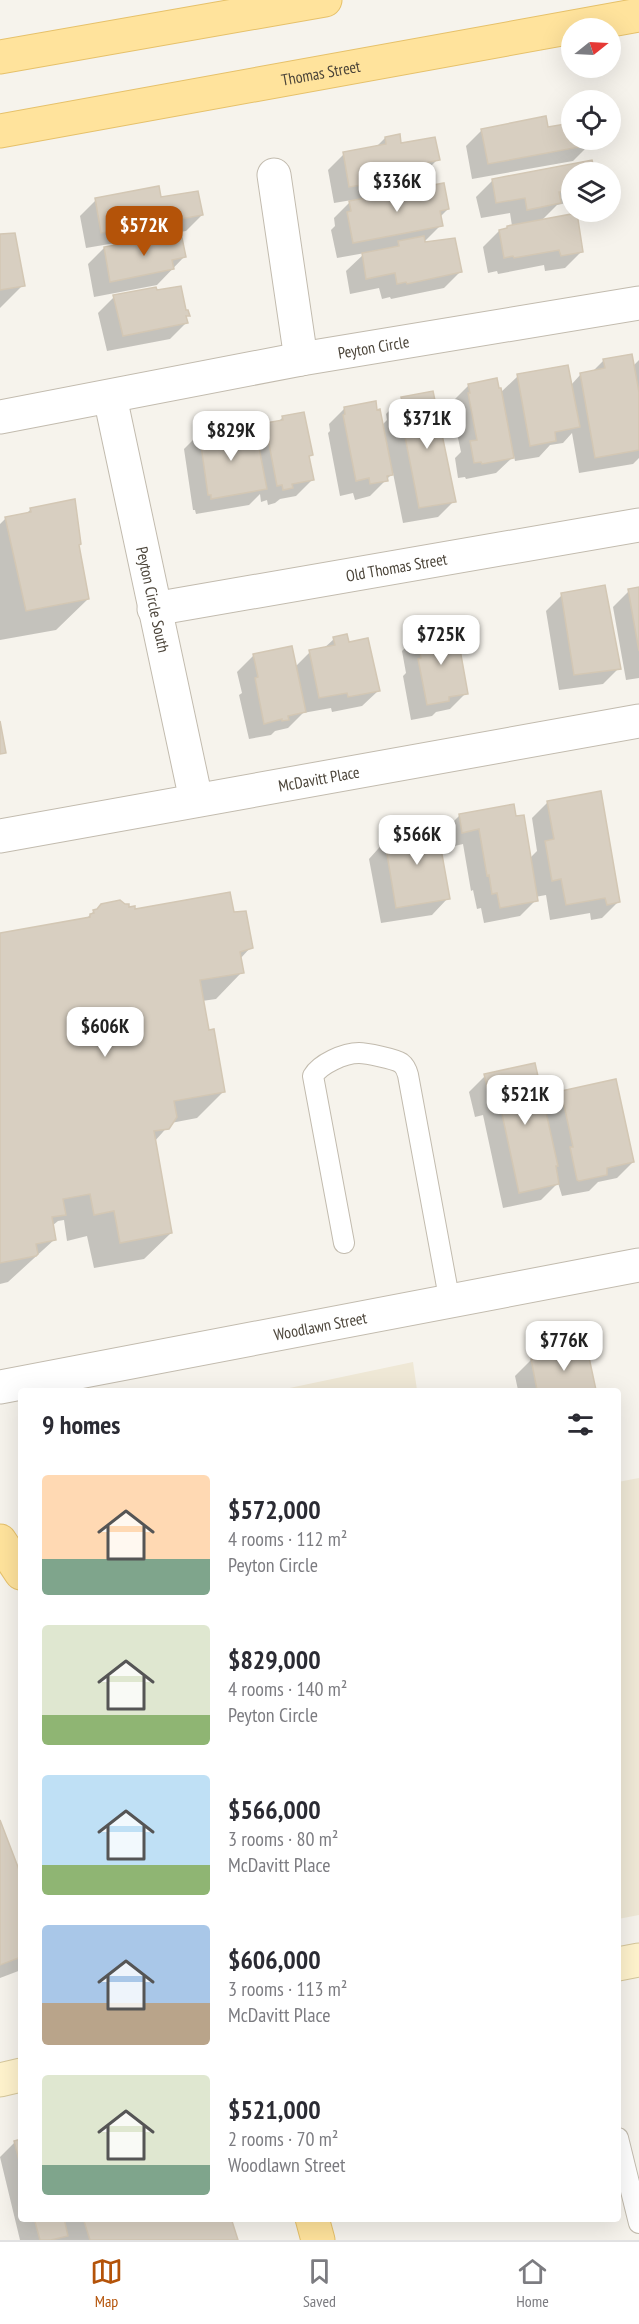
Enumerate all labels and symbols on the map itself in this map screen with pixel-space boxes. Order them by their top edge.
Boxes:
north arrow [561,18,621,78]
street label: Thomas Street [280,56,362,90]
pin: $336K [355,162,439,213]
pin: $572K [102,206,186,257]
street label: Peyton Circle [336,331,411,363]
pin: $371K [385,399,469,450]
pin: $829K [189,411,273,462]
street label: Peyton Circle South [132,545,174,654]
street label: Old Thomas Street [344,548,449,586]
pin: $725K [399,615,483,666]
street label: McDavitt Place [277,762,361,796]
pin: $566K [375,815,459,866]
pin: $606K [63,1007,147,1058]
pin: $521K [483,1075,567,1126]
street label: Woodlawn Street [272,1307,369,1345]
pin: $776K [522,1321,606,1372]

